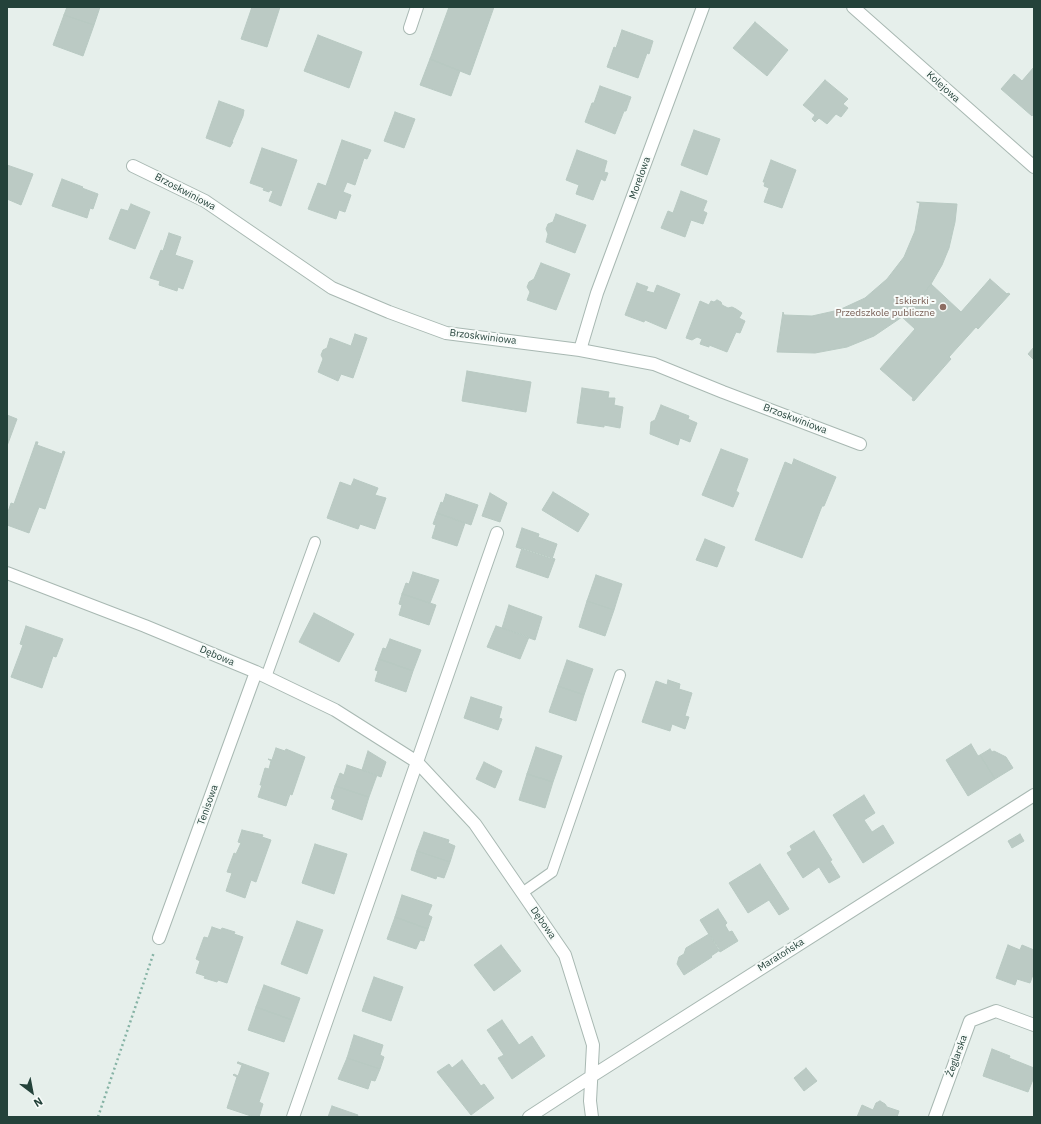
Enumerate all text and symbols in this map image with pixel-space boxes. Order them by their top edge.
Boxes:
street label: Kolejowa [924,69,962,105]
street label: Morelowa [627,155,653,201]
street label: Brzoskwiniowa [152,171,218,213]
place label: Iskierki - Przedszkole publiczne [836,295,935,318]
marker: Iskierki - Przedszkole publiczne [938,302,948,312]
street label: Brzoskwiniowa [449,327,517,347]
street label: Brzoskwiniowa [761,401,829,437]
street label: Dębowa [198,643,236,669]
street label: Tenisowa [195,783,221,827]
street label: Dębowa [528,905,558,941]
street label: Maratońska [756,936,806,974]
street label: Żeglarska [944,1033,970,1079]
north arrow [12,1072,52,1112]
text: N [31,1094,45,1110]

